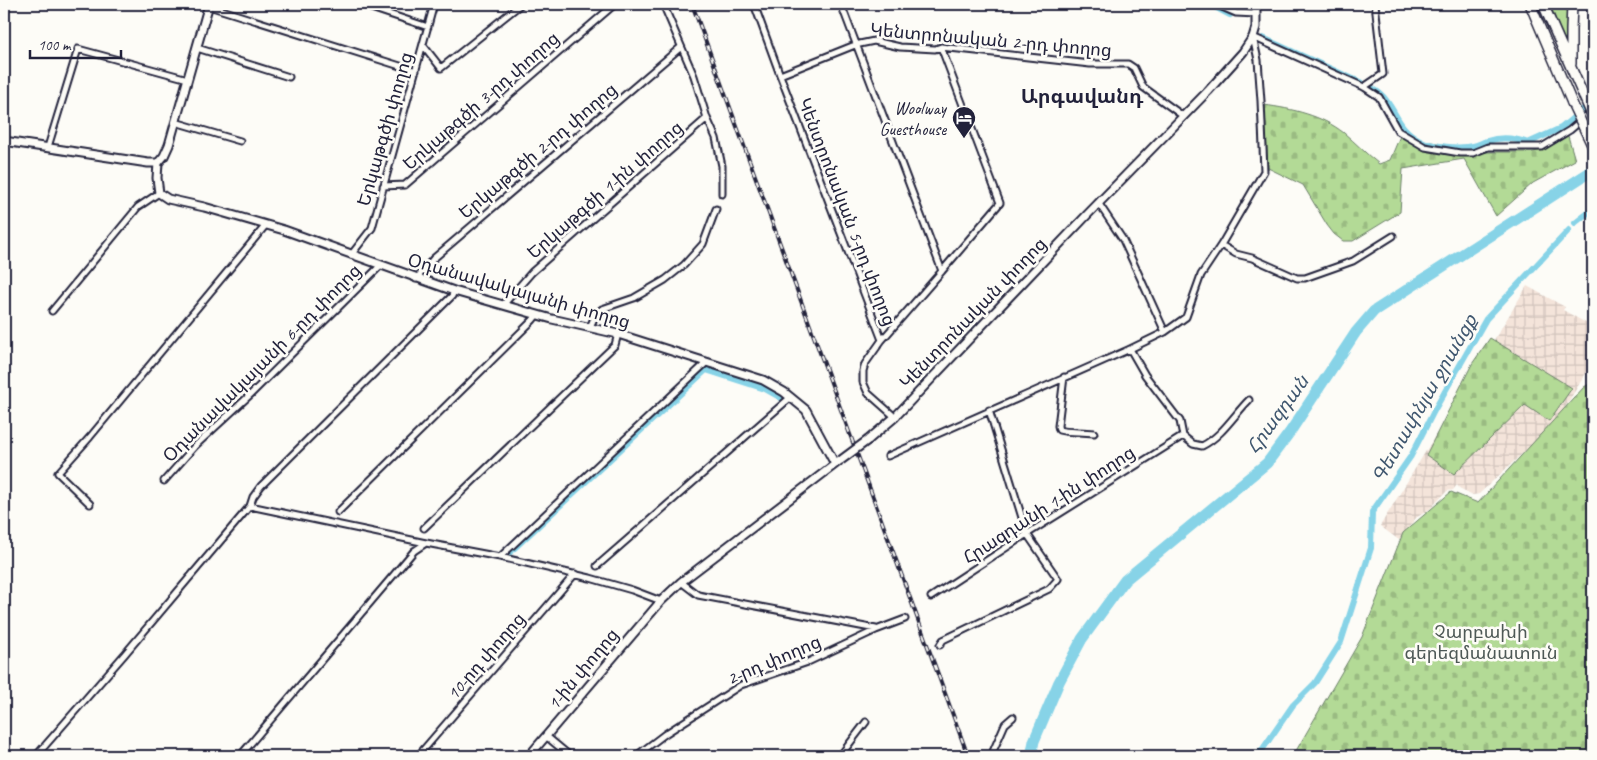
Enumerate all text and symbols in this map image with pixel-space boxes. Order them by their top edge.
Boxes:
street label: Կենտրոնական 2-րդ փողոց [869,18,1113,62]
street label: Երկաթգծի 3-րդ փողոց [398,27,564,175]
scale bar [30,28,121,60]
text: 100 m [38,36,72,55]
street label: Երկաթգծի փողոց [352,49,418,209]
street label: Երկաթգծի 2-րդ փողոց [454,78,622,224]
district label: Արգավանդ [1021,84,1144,109]
street label: Կենտրոնական 5-րդ փողոց [793,95,901,329]
place label: Woolway Guesthouse [879,97,948,140]
hotel icon: Woolway Guesthouse [951,105,977,139]
street label: Երկաթգծի 1-ին փողոց [523,116,687,264]
street label: Կենտրոնական փողոց [895,233,1051,393]
street label: Օդանավակայանի փողոց [405,249,633,333]
street label: Օդանավակայանի 6-րդ փողոց [158,259,366,467]
water label: Գետափնյա ջրանցք [1367,310,1483,487]
water label: Հրազդան [1241,369,1315,458]
street label: Հրազդանի 1-ին փողոց [959,441,1139,569]
street label: 10-րդ փողոց [442,608,530,704]
park label: Չարբախի գերեզմանատուն [1404,621,1558,664]
street label: 1-ին փողոց [543,624,623,714]
street label: 2-րդ փողոց [724,630,824,690]

